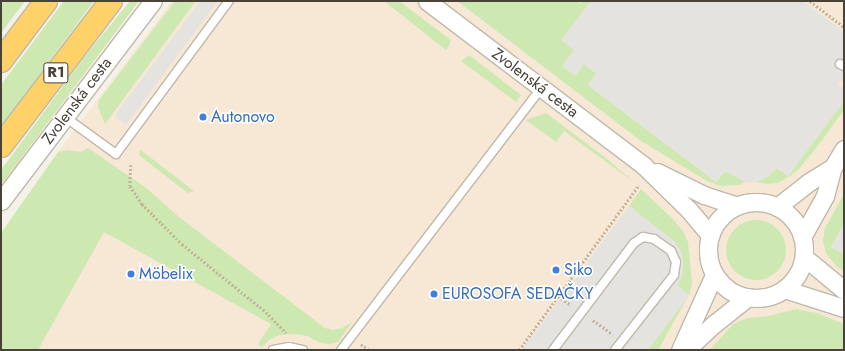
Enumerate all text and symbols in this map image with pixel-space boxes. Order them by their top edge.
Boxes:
street label: Zvolenská cesta [488,44,582,122]
street label: Zvolenská cesta [38,54,116,148]
road number: R1 [43,60,69,86]
place label: Autonovo [211,107,275,127]
marker: Autonovo [198,112,208,122]
place label: Siko [564,260,592,280]
place label: Möbelix [139,264,193,284]
marker: Siko [551,265,561,275]
marker: Möbelix [126,269,136,279]
place label: EUROSOFA SEDAČKY [442,284,594,304]
marker: EUROSOFA SEDAČKY [429,289,439,299]

